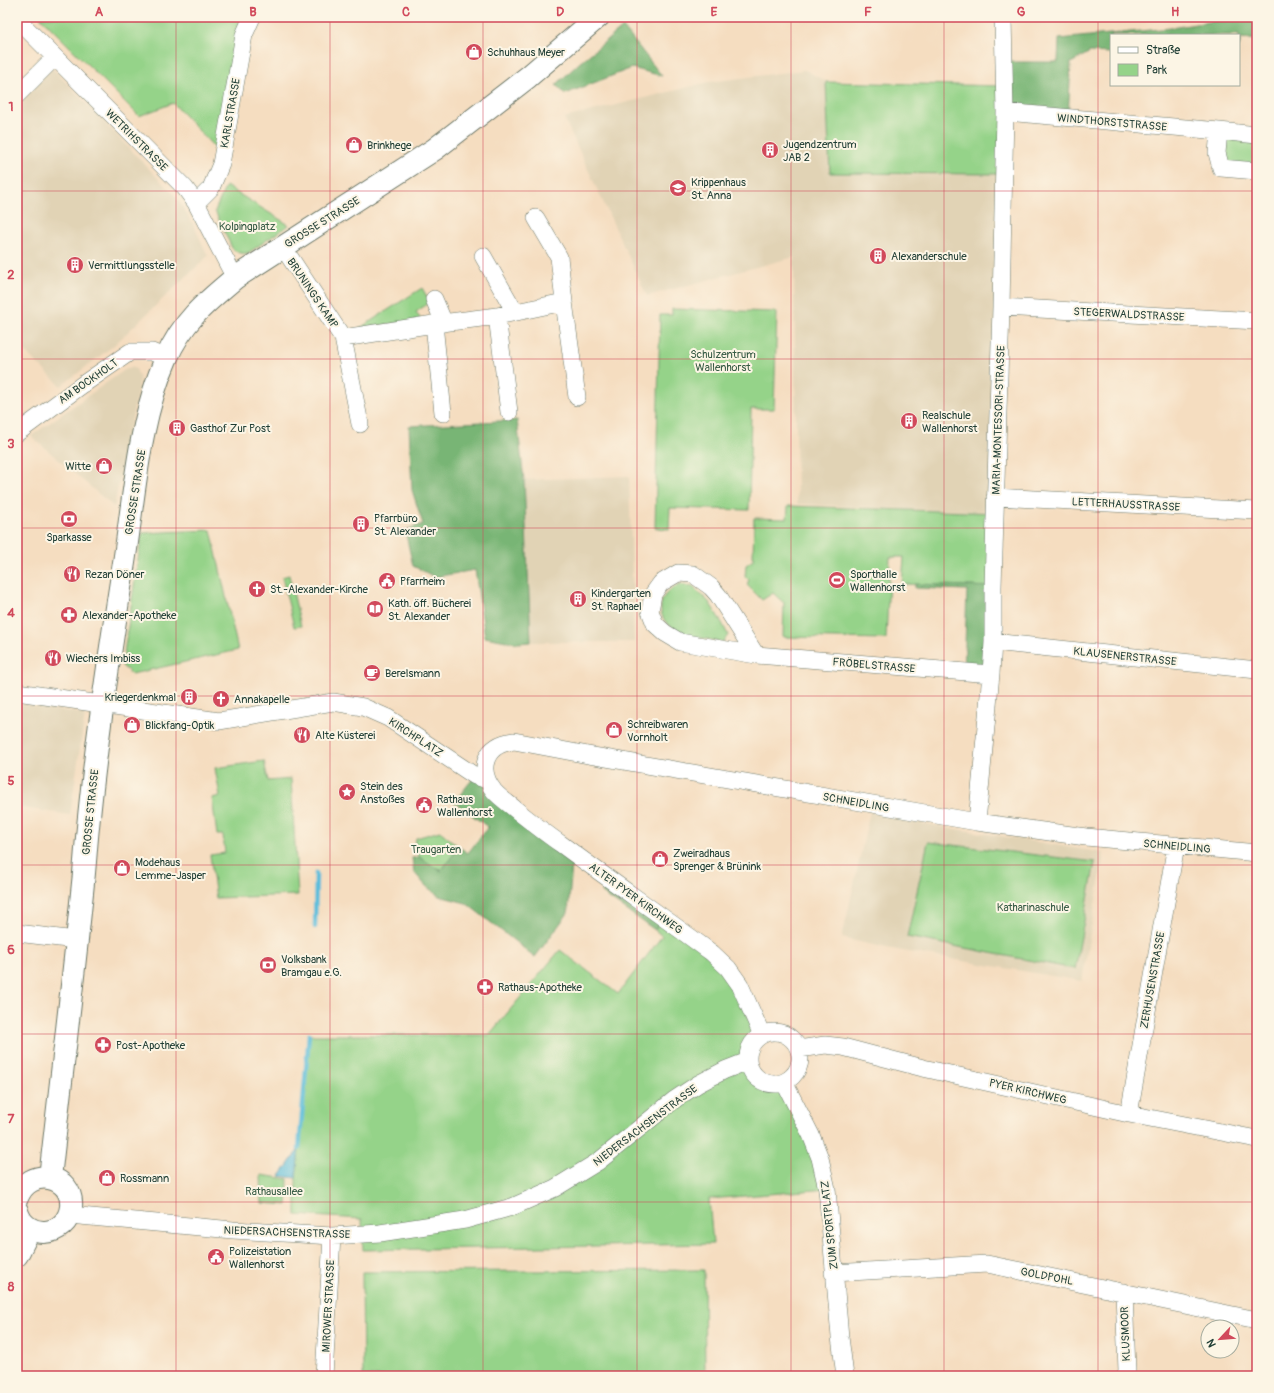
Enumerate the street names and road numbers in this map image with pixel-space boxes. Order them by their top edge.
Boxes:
street label: KARLSTRASSE [218,77,243,149]
street label: WETRIHSTRASSE [103,107,171,174]
street label: WINDTHORSTSTRASSE [1056,111,1168,134]
street label: GROSSE STRASSE [282,194,362,251]
street label: BRUNINGS KAMP [284,256,341,331]
street label: STEGERWALDSTRASSE [1073,305,1185,324]
street label: MARIA-MONTESSORI-STRASSE [989,345,1008,495]
street label: AM BOCKHOLT [56,356,120,407]
street label: GROSSE STRASSE [122,448,149,536]
street label: LETTERHAUSSTRASSE [1071,495,1181,514]
street label: KLAUSENERSTRASSE [1073,645,1177,668]
street label: FRÖBELSTRASSE [832,655,916,676]
street label: KIRCHPLATZ [386,715,446,760]
street label: GROSSE STRASSE [80,768,101,856]
street label: SCHNEIDLING [822,790,890,815]
street label: SCHNEIDLING [1143,837,1211,856]
street label: ALTER PYER KIRCHWEG [586,860,685,937]
street label: ZERHUSENSTRASSE [1138,930,1167,1030]
street label: PYER KIRCHWEG [988,1076,1068,1107]
street label: NIEDERSACHSENSTRASSE [591,1082,700,1169]
street label: ZUM SPORTPLATZ [818,1179,841,1270]
street label: NIEDERSACHSENSTRASSE [223,1224,351,1241]
street label: MIROWER STRASSE [320,1259,337,1353]
street label: GOLDPOHL [1019,1265,1074,1288]
street label: KLUSMOOR [1118,1306,1133,1362]

